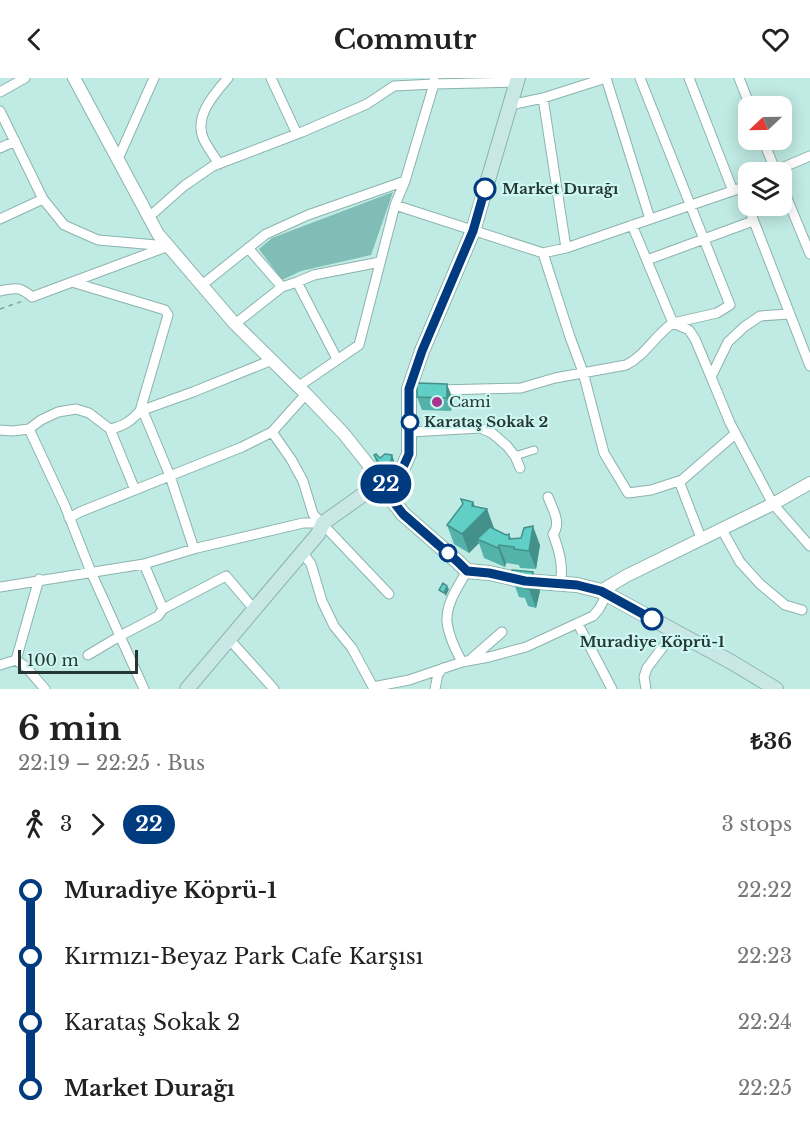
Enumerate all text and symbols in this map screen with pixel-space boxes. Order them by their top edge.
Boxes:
icon: back [18,23,51,56]
text: Commutr [334,23,476,56]
icon: heart [759,23,792,56]
north arrow [738,96,792,150]
map controls [738,96,792,216]
button: layers [738,162,792,216]
marker: Market Durağı [474,178,496,200]
place label: Market Durağı [502,179,619,198]
place label: Cami [449,392,491,411]
marker: Cami [430,395,444,409]
place label: Karataş Sokak 2 [424,412,548,431]
marker: Karataş Sokak 2 [401,413,419,431]
line badge: 22 [359,464,413,504]
text: 22 [372,471,400,497]
unlabelled marker [439,544,457,562]
marker: Muradiye Köprü-1 [641,608,663,630]
place label: Muradiye Köprü-1 [579,632,725,651]
scale bar [18,647,138,674]
text: 100 m [27,650,79,670]
text: 6 min [18,708,121,749]
text: ₺36 [751,728,792,755]
text: 22:19 – 22:25 · Bus [18,751,205,775]
icon: walk [18,808,51,841]
icon: forward [81,808,114,841]
text: 22 [135,811,163,837]
text: 3 [60,812,72,836]
text: 3 stops [722,812,792,836]
text: Muradiye Köprü-1 [64,877,277,904]
text: 22:22 [737,878,792,902]
text: Kırmızı-Beyaz Park Cafe Karşısı [64,943,423,970]
text: 22:23 [737,944,792,968]
text: Karataş Sokak 2 [64,1009,240,1036]
text: 22:24 [738,1010,792,1034]
text: Market Durağı [64,1075,235,1102]
text: 22:25 [738,1076,792,1100]

